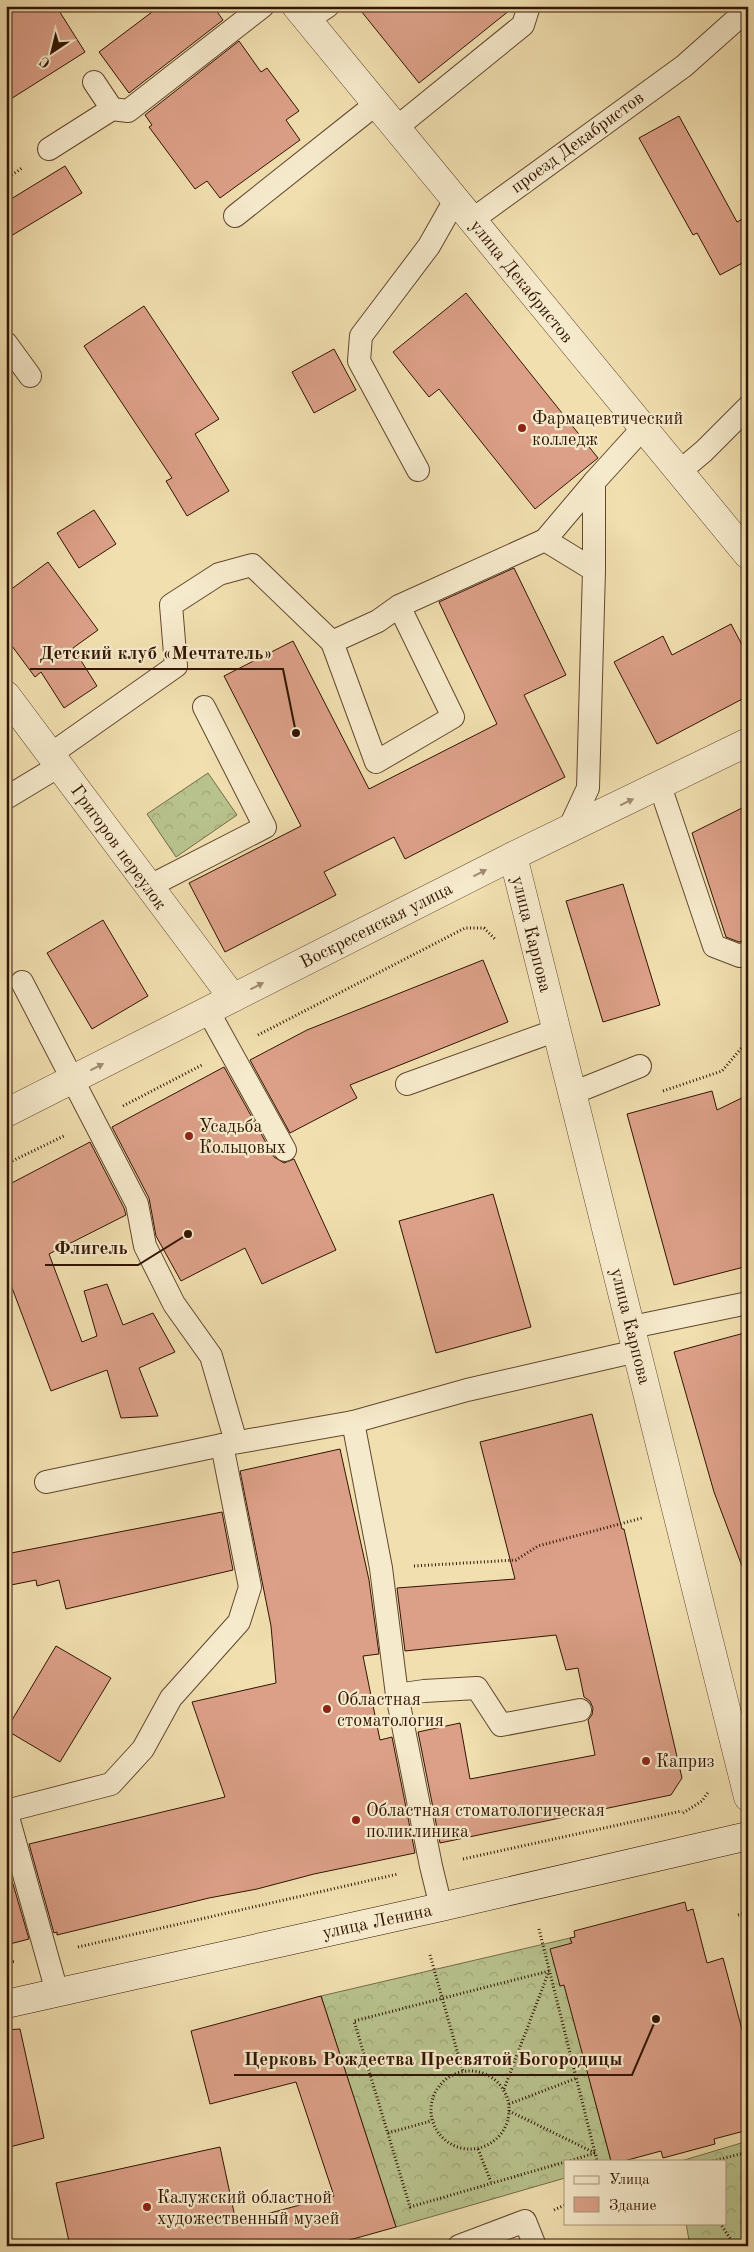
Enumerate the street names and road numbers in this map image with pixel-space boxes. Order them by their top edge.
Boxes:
street label: проезд Декабристов [508,89,647,197]
street label: улица Декабристов [466,217,576,347]
street label: Григоров переулок [67,782,169,913]
street label: улица Карпова [508,874,554,994]
street label: Воскресенская улица [297,880,455,972]
street label: улица Карпова [607,1266,653,1386]
street label: улица Ленина [321,1902,434,1942]

